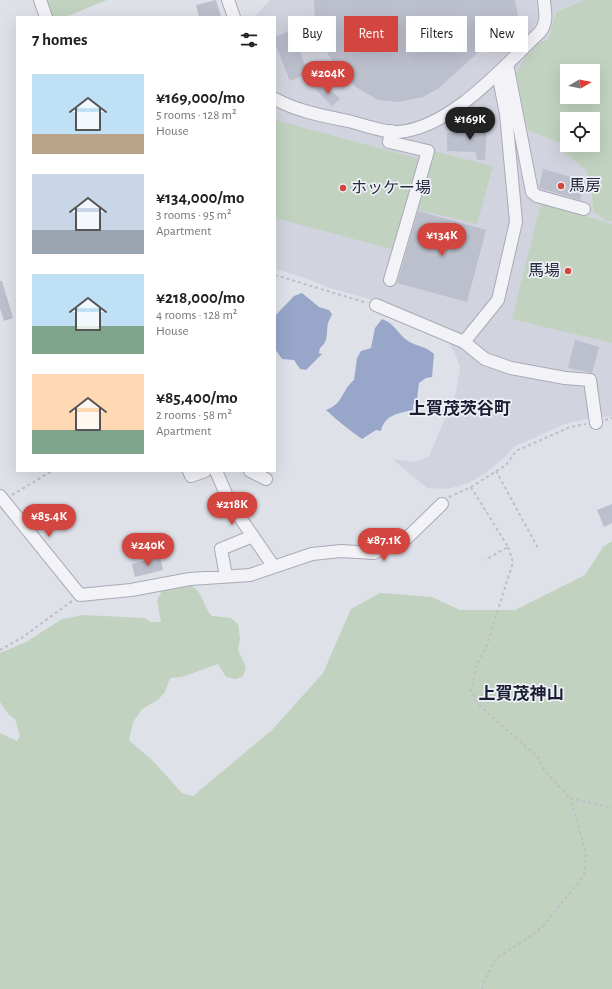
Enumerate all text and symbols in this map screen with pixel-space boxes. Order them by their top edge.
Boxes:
chip: Buy [288,16,336,52]
chip: Rent [344,16,398,52]
chip: Filters [406,16,467,52]
chip: New [475,16,528,52]
icon: filters [238,29,260,51]
text: 7 homes [32,31,88,48]
pin: ¥204K [300,61,356,95]
north arrow [560,64,600,104]
map controls [560,64,600,152]
text: ¥204K [311,67,345,80]
text: ¥169,000/mo [156,89,245,106]
icon: home [64,90,112,138]
pin: ¥169K [442,107,498,141]
text: 5 rooms · 128 m² [156,109,237,122]
button: locate [560,112,600,152]
text: ¥169K [454,113,486,126]
text: House [156,125,188,138]
place label: 馬房 [569,178,601,194]
place label: ホッケー場 [351,180,431,196]
marker: 馬房 [556,181,566,191]
marker: ホッケー場 [338,183,348,193]
text: ¥134,000/mo [156,189,244,206]
icon: home [64,190,112,238]
text: 3 rooms · 95 m² [156,209,231,222]
pin: ¥134K [414,223,470,257]
text: Apartment [156,225,211,238]
text: ¥134K [426,229,458,242]
place label: 馬場 [528,263,560,279]
marker: 馬場 [563,266,573,276]
text: ¥218,000/mo [156,289,245,306]
icon: home [64,290,112,338]
text: 4 rooms · 128 m² [156,309,237,322]
text: House [156,325,188,338]
text: ¥85,400/mo [156,389,238,406]
icon: home [64,390,112,438]
district label: 上賀茂茨谷町 [409,399,511,417]
text: 2 rooms · 58 m² [156,409,232,422]
text: Apartment [156,425,211,438]
pin: ¥218K [204,492,260,526]
text: ¥218K [216,498,248,511]
pin: ¥85.4K [16,504,82,538]
text: ¥85.4K [31,510,67,523]
pin: ¥87.1K [351,528,417,562]
pin: ¥240K [120,533,176,567]
text: ¥87.1K [367,534,401,547]
text: ¥240K [131,539,165,552]
district label: 上賀茂神山 [479,684,564,702]

